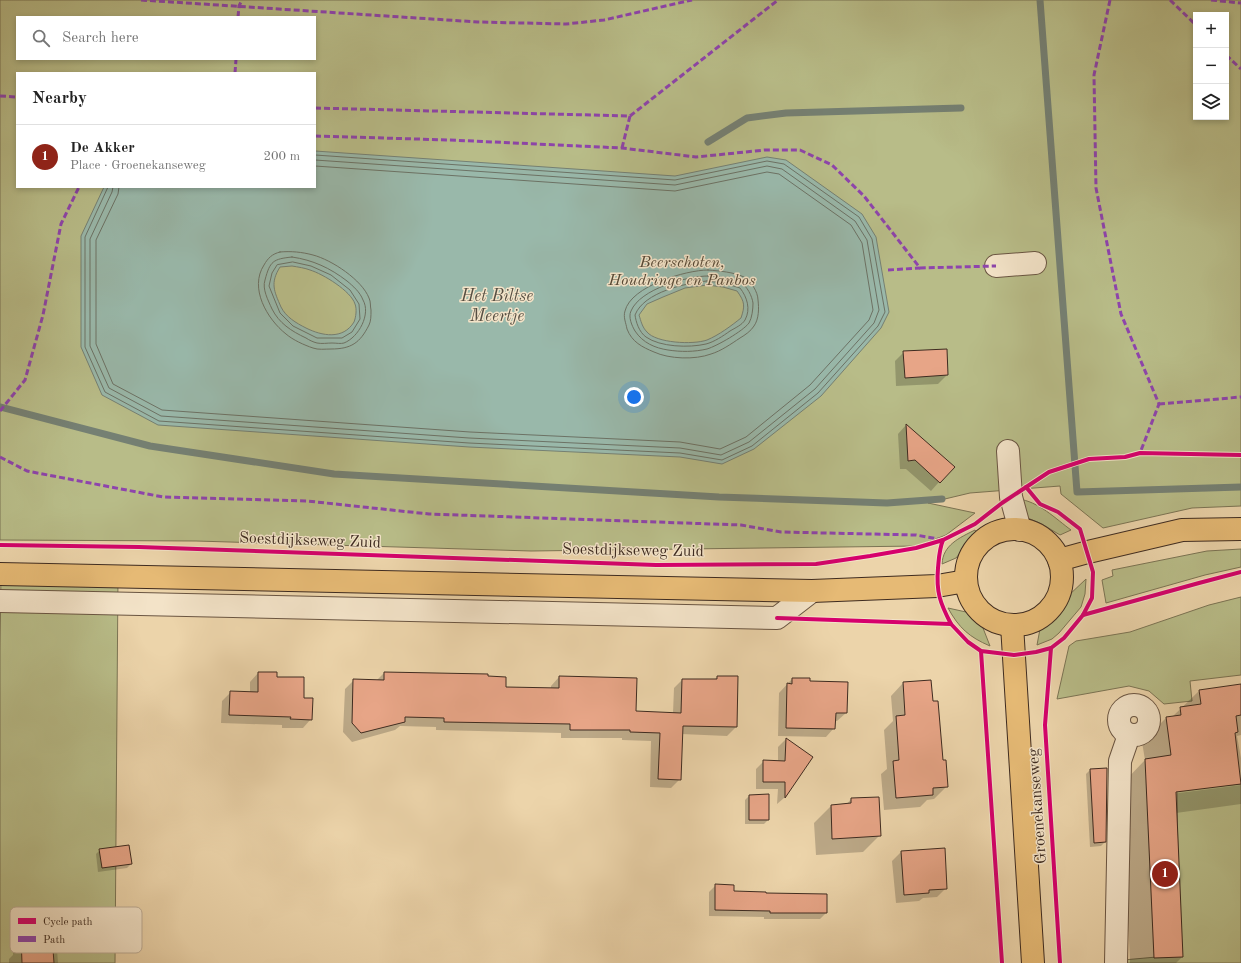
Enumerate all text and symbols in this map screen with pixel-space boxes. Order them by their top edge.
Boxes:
map controls [1193,12,1229,120]
button: + [1193,12,1229,48]
search box [16,16,316,60]
icon: search [30,27,52,49]
text: Search here [62,31,139,46]
button: − [1193,48,1229,84]
button: layers [1193,84,1229,120]
text: Nearby [32,90,87,107]
text: De Akker [70,141,135,156]
text: 1 [41,150,49,163]
text: 200 m [263,150,300,163]
text: Place · Groenekanseweg [70,159,206,172]
park label: Beerschoten, Houdringe en Panbos [607,255,756,289]
water label: Het Biltse Meertje [460,288,533,325]
your location [624,387,644,407]
street label: Soestdijkseweg Zuid [239,531,381,551]
street label: Soestdijkseweg Zuid [562,542,704,560]
street label: Groenekanseweg [1026,747,1050,865]
pin: 1 [1152,859,1178,889]
legend [10,907,142,953]
text: Cycle path [43,917,93,928]
text: Path [43,935,65,946]

